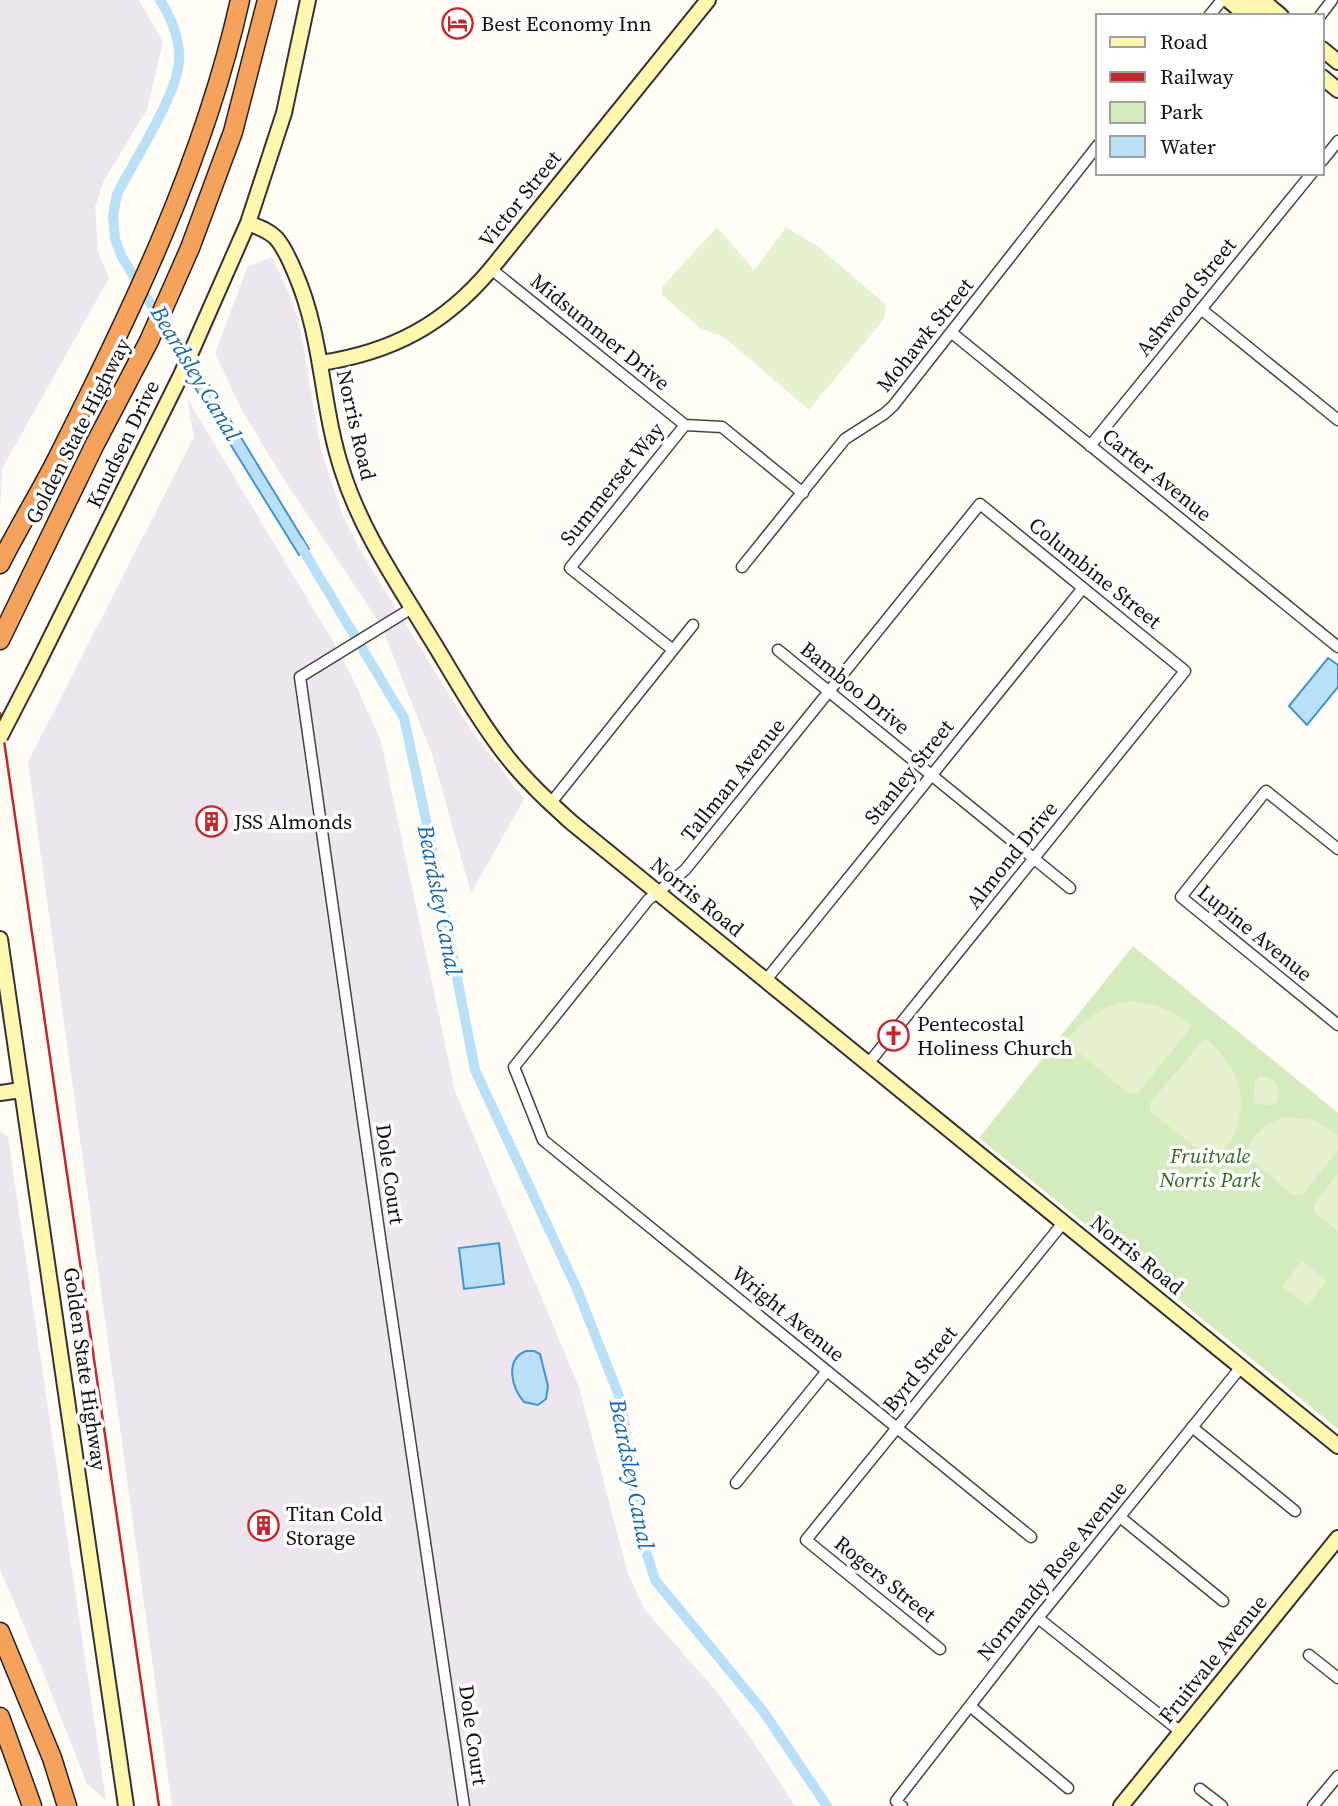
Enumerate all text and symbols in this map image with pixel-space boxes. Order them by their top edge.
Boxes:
hotel icon: Best Economy Inn [441,7,475,41]
place label: Best Economy Inn [481,9,652,38]
legend [1096,14,1324,175]
text: Road [1160,27,1208,56]
text: Railway [1160,62,1234,91]
text: Park [1160,97,1204,126]
text: Water [1160,132,1216,161]
street label: Victor Street [472,144,568,253]
street label: Ashwood Street [1129,231,1242,362]
street label: Midsummer Drive [525,266,676,397]
street label: Mohawk Street [870,271,980,398]
water label: Beardsley Canal [143,299,249,447]
street label: Golden State Highway [18,333,137,529]
street label: Norris Road [330,367,383,483]
street label: Knudsen Drive [79,375,166,512]
street label: Summerset Way [553,416,671,551]
street label: Carter Avenue [1096,421,1218,528]
street label: Columbine Street [1023,510,1168,635]
street label: Bamboo Drive [794,634,916,741]
street label: Tallman Avenue [674,712,791,848]
street label: Stanley Street [857,713,960,830]
street label: Almond Drive [959,795,1064,915]
building icon: JSS Almonds [194,805,228,839]
place label: JSS Almonds [233,807,352,836]
water label: Beardsley Canal [410,821,470,978]
street label: Norris Road [645,850,750,943]
street label: Lupine Avenue [1192,877,1319,988]
place label: Pentecostal Holiness Church [917,1009,1073,1062]
church icon: Pentecostal Holiness Church [877,1019,911,1053]
street label: Dole Court [369,1122,412,1226]
park label: Fruitvale Norris Park [1158,1141,1261,1194]
street label: Norris Road [1085,1208,1190,1301]
street label: Wright Avenue [726,1259,851,1368]
street label: Golden State Highway [57,1265,114,1473]
street label: Byrd Street [876,1319,964,1418]
water label: Beardsley Canal [602,1395,662,1552]
street label: Normandy Rose Avenue [970,1475,1133,1667]
place label: Titan Cold Storage [286,1499,383,1552]
building icon: Titan Cold Storage [246,1509,280,1543]
street label: Rogers Street [828,1529,942,1629]
street label: Fruitvale Avenue [1152,1588,1274,1729]
street label: Dole Court [452,1683,495,1787]

